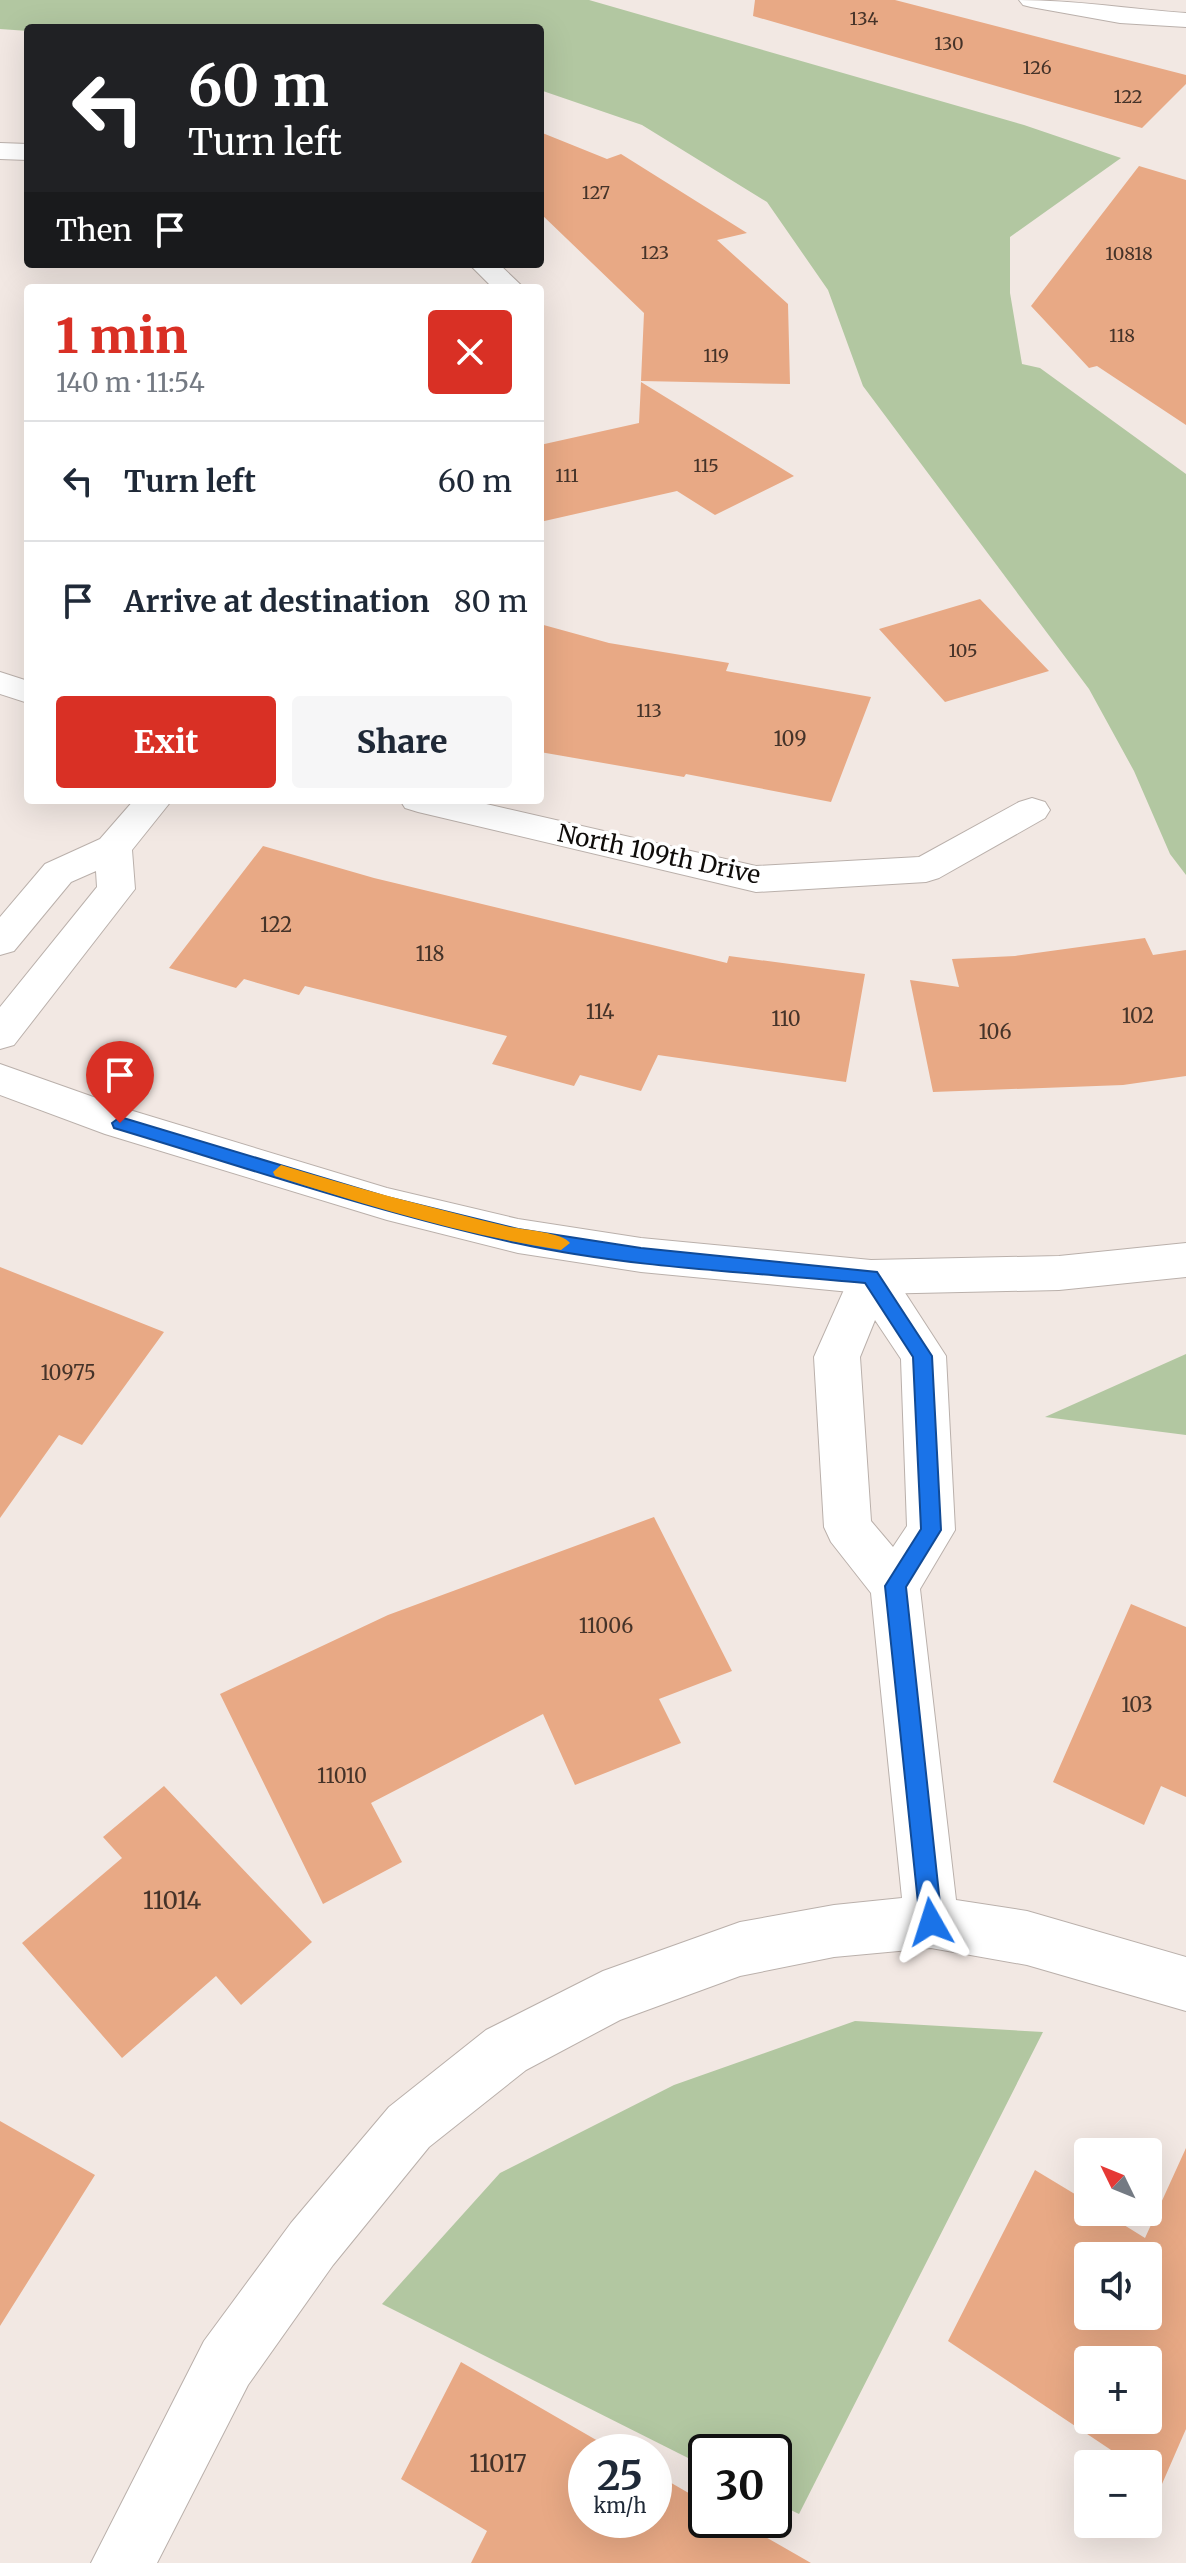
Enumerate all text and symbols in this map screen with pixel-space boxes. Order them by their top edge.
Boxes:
house number: 134 [850,7,878,30]
house number: 130 [934,32,964,55]
text: 60 m [188,51,329,121]
icon: left [56,56,160,160]
house number: 126 [1022,56,1052,79]
house number: 122 [1114,85,1142,108]
text: Turn left [188,120,342,165]
house number: 127 [582,181,610,204]
icon: arrive [148,208,192,252]
text: Then [56,211,132,249]
house number: 123 [641,241,669,264]
house number: 10818 [1105,242,1153,265]
text: 1 min [56,306,188,366]
button: close [428,310,512,394]
house number: 118 [1109,324,1135,347]
house number: 119 [703,344,729,367]
text: 140 m · 11:54 [56,366,205,399]
house number: 115 [693,454,719,477]
icon: left [56,459,100,503]
text: Turn left [124,462,256,500]
text: 60 m [438,462,512,500]
house number: 111 [555,464,579,487]
icon: arrive [56,579,100,623]
text: Arrive at destination [124,582,430,620]
text: 80 m [454,582,528,620]
house number: 105 [948,639,978,662]
button: Exit [56,696,276,788]
button: Share [292,696,512,788]
house number: 113 [636,699,662,722]
house number: 109 [773,726,807,751]
street label: North 109th Drive [555,817,763,891]
house number: 122 [260,912,292,937]
house number: 118 [416,941,444,966]
house number: 114 [586,999,614,1024]
house number: 102 [1122,1003,1154,1028]
house number: 110 [771,1006,801,1031]
house number: 106 [978,1019,1012,1044]
pin [86,1041,154,1123]
icon: arrive [98,1053,142,1097]
house number: 10975 [40,1360,96,1385]
house number: 11006 [579,1613,633,1638]
house number: 103 [1121,1692,1153,1717]
house number: 11010 [317,1763,367,1788]
position arrow [889,1880,973,1964]
house number: 11014 [143,1885,202,1916]
north arrow [1074,2138,1162,2226]
map controls [1074,2138,1162,2538]
button: sound [1074,2242,1162,2330]
button: + [1074,2346,1162,2434]
speed limit sign: 30 [688,2434,792,2538]
house number: 11017 [469,2448,527,2479]
button: − [1074,2450,1162,2538]
text: 25 [597,2451,643,2501]
text: km/h [594,2493,646,2518]

